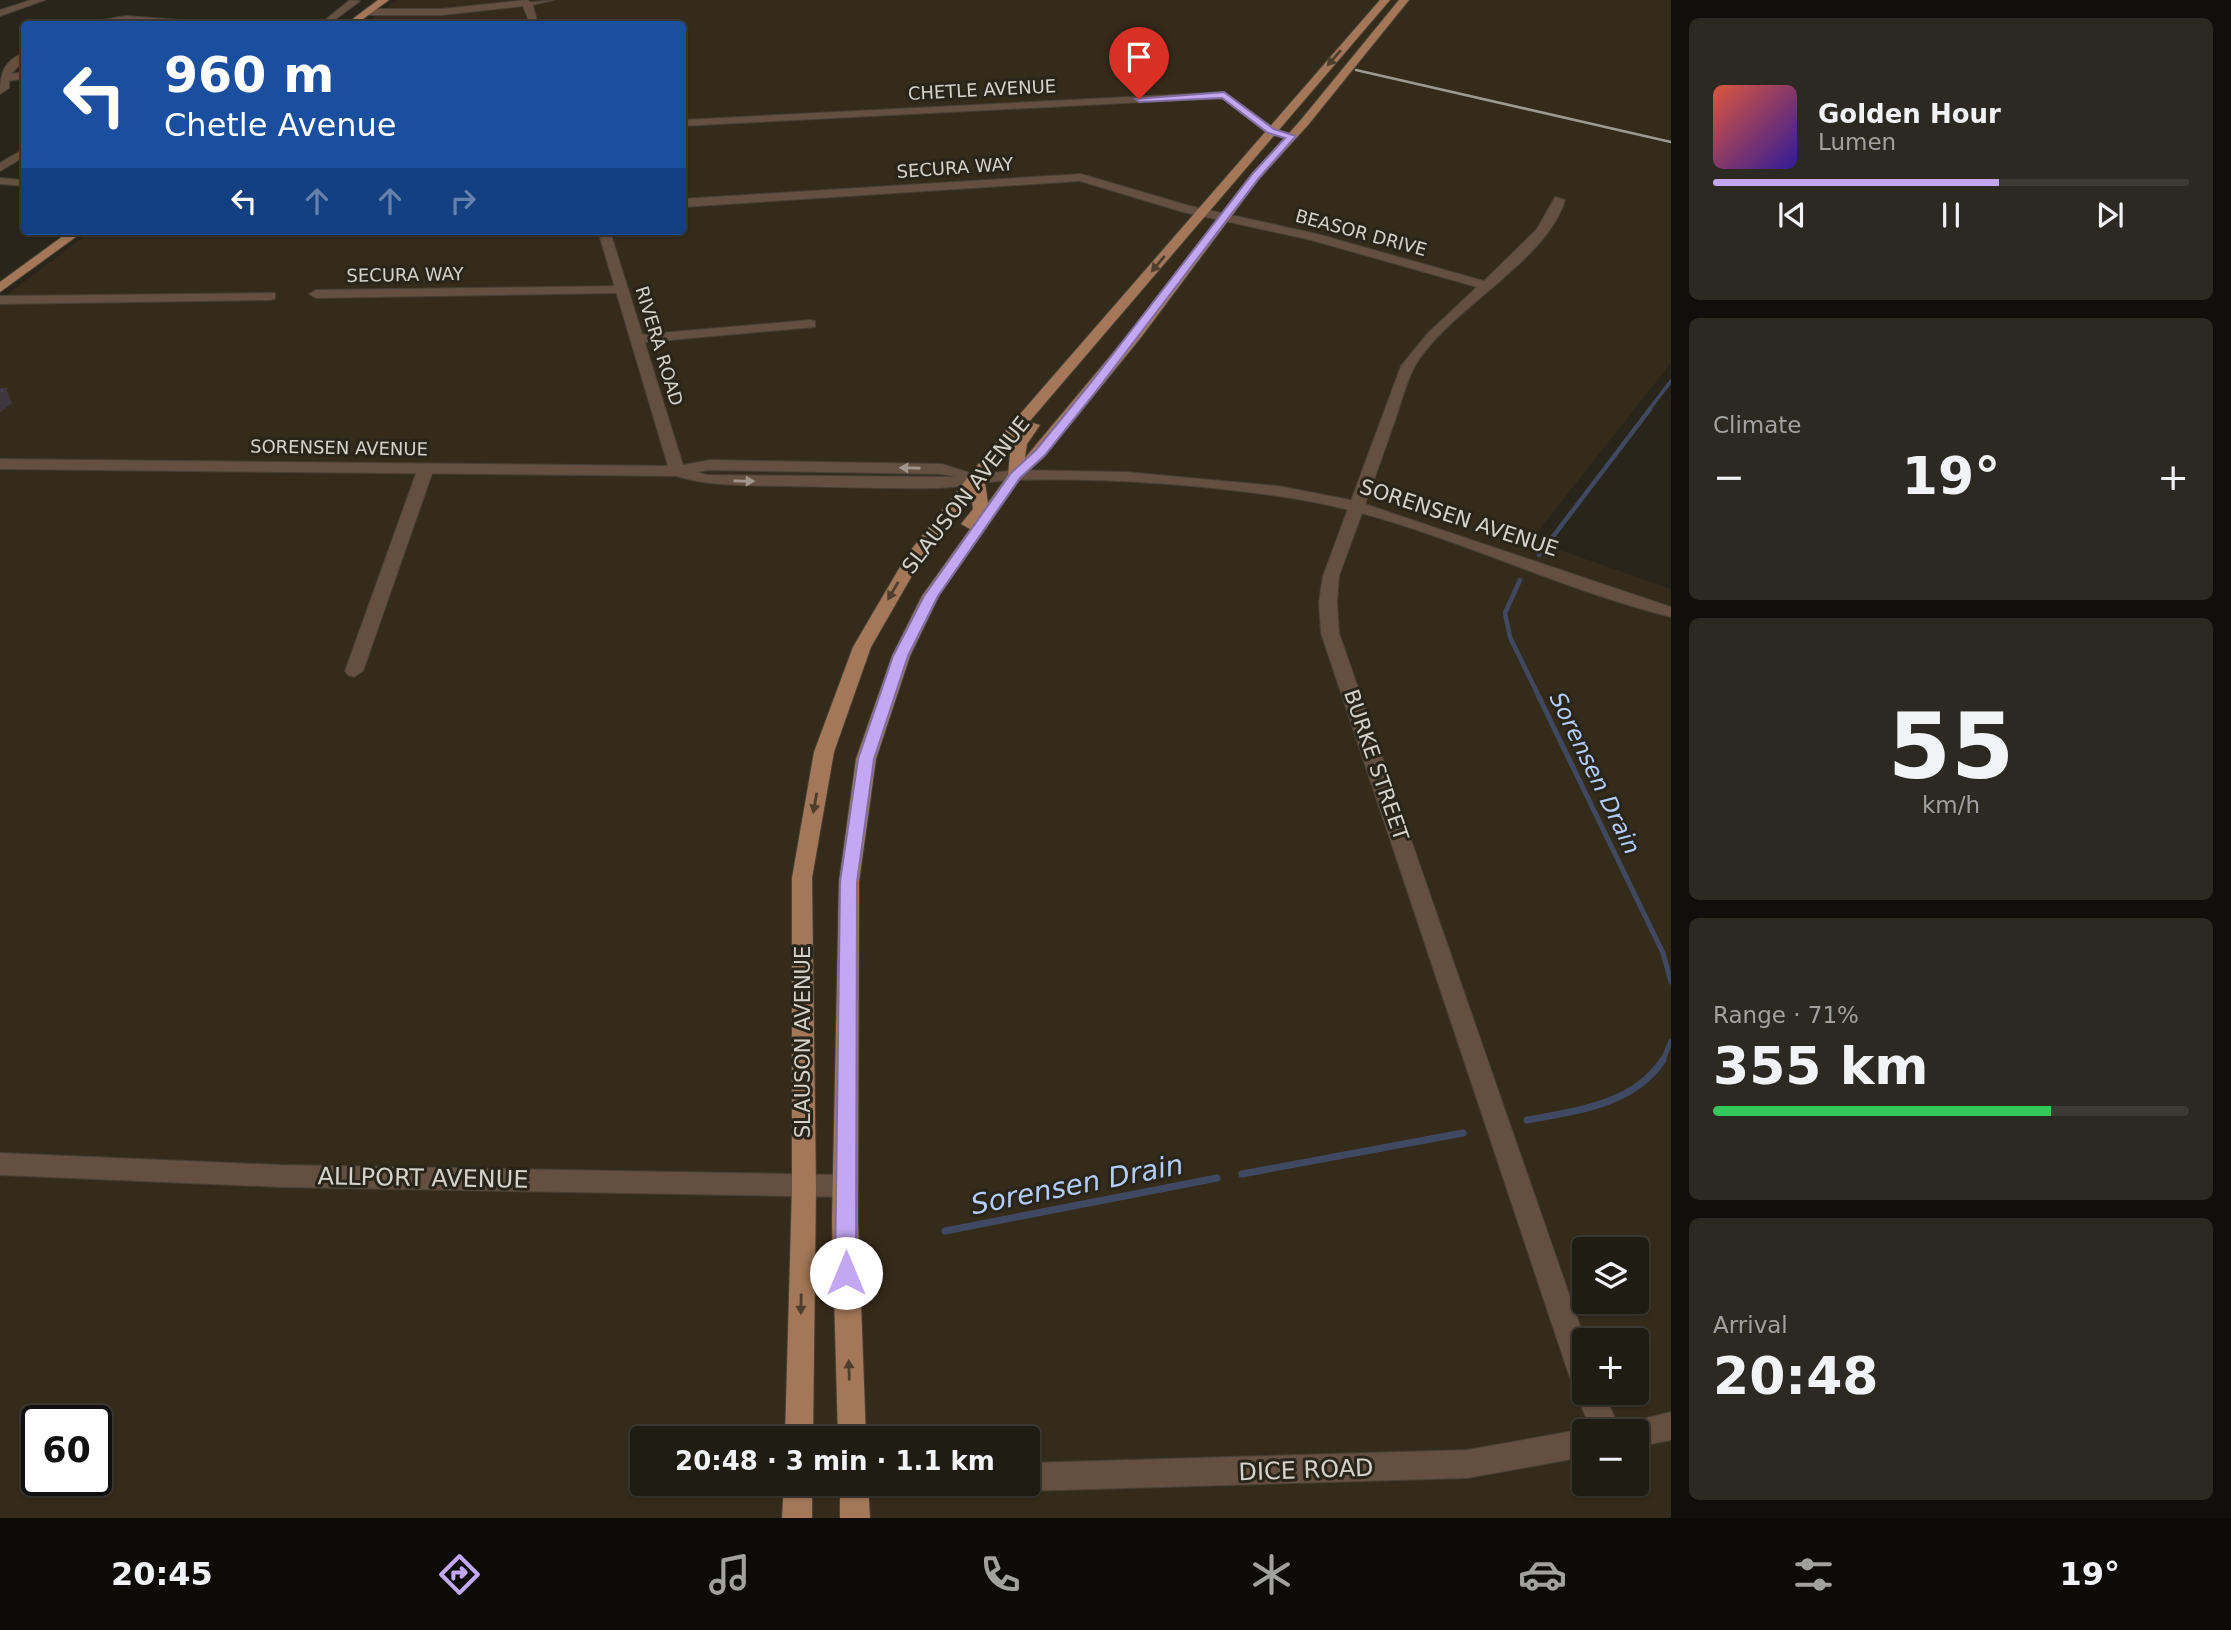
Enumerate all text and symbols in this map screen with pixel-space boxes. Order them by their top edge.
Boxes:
pin [1109,27,1169,99]
icon: arrive [1120,38,1158,76]
text: 960 m [164,47,334,104]
icon: left [49,49,140,140]
one-way arrow [1326,49,1342,67]
street label: CHETLE AVENUE [907,75,1057,104]
text: Golden Hour [1818,99,2001,129]
text: Chetle Avenue [164,106,397,144]
text: Lumen [1818,129,1896,155]
street label: SECURA WAY [896,153,1015,182]
icon: left [225,182,263,220]
icon: ahead [298,182,336,220]
icon: ahead [371,182,409,220]
icon: right [444,182,482,220]
icon: previous [1773,196,1811,234]
icon: pause [1932,196,1970,234]
icon: next [2091,196,2129,234]
street label: BEASOR DRIVE [1293,205,1429,260]
one-way arrow [1150,255,1166,273]
street label: SECURA WAY [346,263,465,286]
street label: RIVERA ROAD [631,284,688,408]
street label: SLAUSON AVENUE [897,412,1035,578]
text: Climate [1713,412,1802,438]
street label: SORENSEN AVENUE [250,435,428,460]
text: 19° [1902,446,2000,506]
text: − [1713,455,1745,499]
text: + [2157,455,2189,499]
one-way arrow [899,462,921,474]
one-way arrow [733,475,755,487]
street label: SORENSEN AVENUE [1357,475,1561,561]
one-way arrow [887,581,899,600]
street label: BURKE STREET [1339,686,1413,844]
water label: Sorensen Drain [1544,688,1646,858]
text: 55 [1888,694,2014,799]
one-way arrow [809,792,820,814]
text: km/h [1922,792,1980,818]
street label: SLAUSON AVENUE [791,946,815,1138]
text: Range · 71% [1713,1002,1859,1028]
text: 355 km [1713,1036,1928,1096]
water label: Sorensen Drain [968,1148,1186,1221]
street label: ALLPORT AVENUE [317,1162,529,1194]
position arrow [809,1236,883,1310]
map controls [1572,1237,1649,1496]
button: layers [1572,1237,1649,1314]
one-way arrow [795,1293,807,1315]
text: Arrival [1713,1312,1788,1338]
button: + [1572,1328,1649,1405]
text: 20:48 [1713,1346,1879,1406]
one-way arrow [843,1359,854,1381]
speed limit sign: 60 [21,1405,112,1496]
button: − [1572,1419,1649,1496]
text: 20:48 · 3 min · 1.1 km [675,1446,995,1476]
street label: DICE ROAD [1238,1454,1374,1486]
icon: directions [435,1550,484,1599]
icon: music [705,1550,754,1599]
icon: phone [976,1550,1025,1599]
icon: climate [1247,1550,1296,1599]
icon: car [1518,1550,1567,1599]
icon: filters [1789,1550,1838,1599]
text: 20:45 [111,1555,213,1593]
text: 19° [2059,1555,2120,1593]

